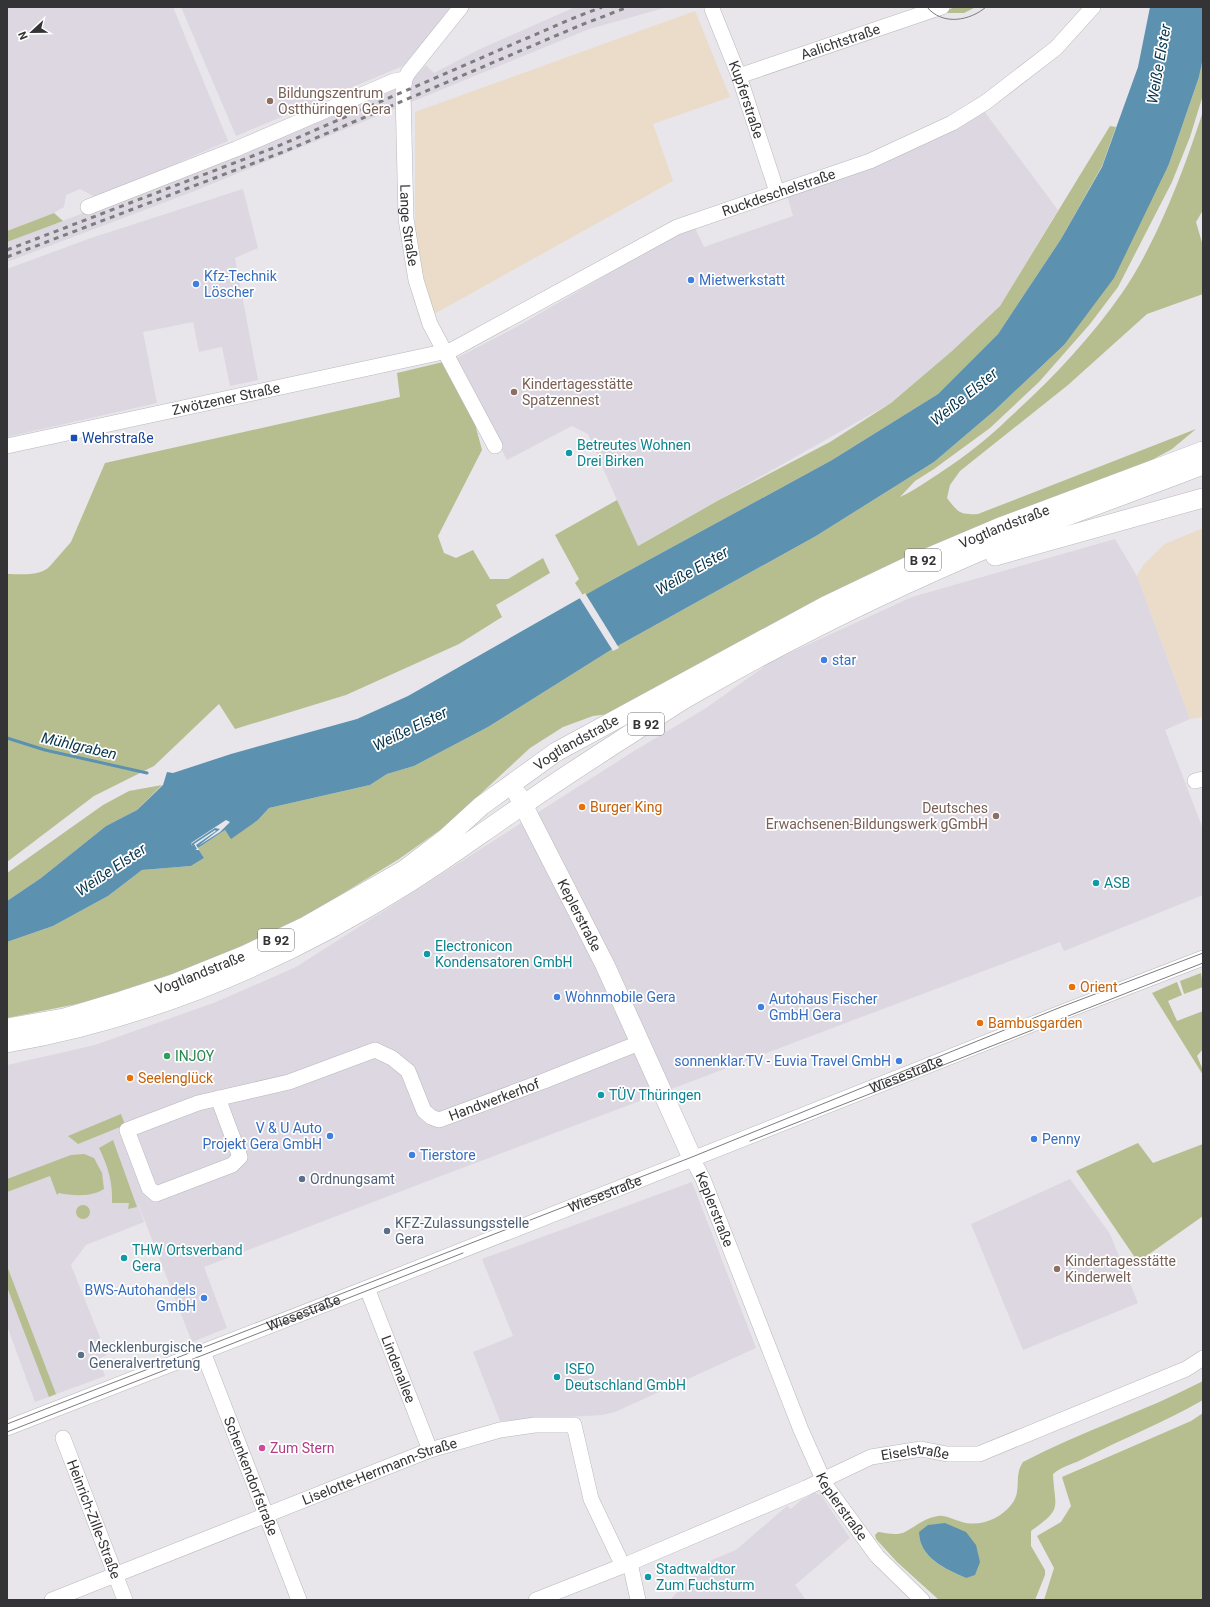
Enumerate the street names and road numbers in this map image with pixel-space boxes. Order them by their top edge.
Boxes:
street label: Aalichtstraße [798,21,882,62]
street label: Kupferstraße [726,58,767,140]
street label: Ruckdeschelstraße [720,165,837,219]
street label: Lange Straße [397,184,422,267]
street label: Zwötzener Straße [171,379,281,418]
street label: Vogtlandstraße [957,501,1051,551]
road number: B 92 [905,549,941,571]
street label: Vogtlandstraße [531,712,621,773]
road number: B 92 [628,713,664,735]
street label: Keplerstraße [554,876,605,954]
road number: B 92 [258,929,294,951]
street label: Vogtlandstraße [153,948,247,997]
street label: Wiesestraße [867,1053,945,1096]
street label: Handwerkerhof [446,1075,542,1124]
street label: Keplerstraße [693,1169,737,1249]
street label: Wiesestraße [566,1172,644,1215]
street label: Wiesestraße [264,1291,342,1334]
street label: Lindenallee [378,1333,419,1405]
street label: Schenkendorfstraße [221,1414,281,1538]
street label: Liselotte-Herrmann-Straße [300,1435,459,1508]
street label: Eiselstraße [880,1441,951,1463]
street label: Heinrich-Zille-Straße [64,1457,124,1581]
street label: Keplerstraße [813,1470,871,1544]

